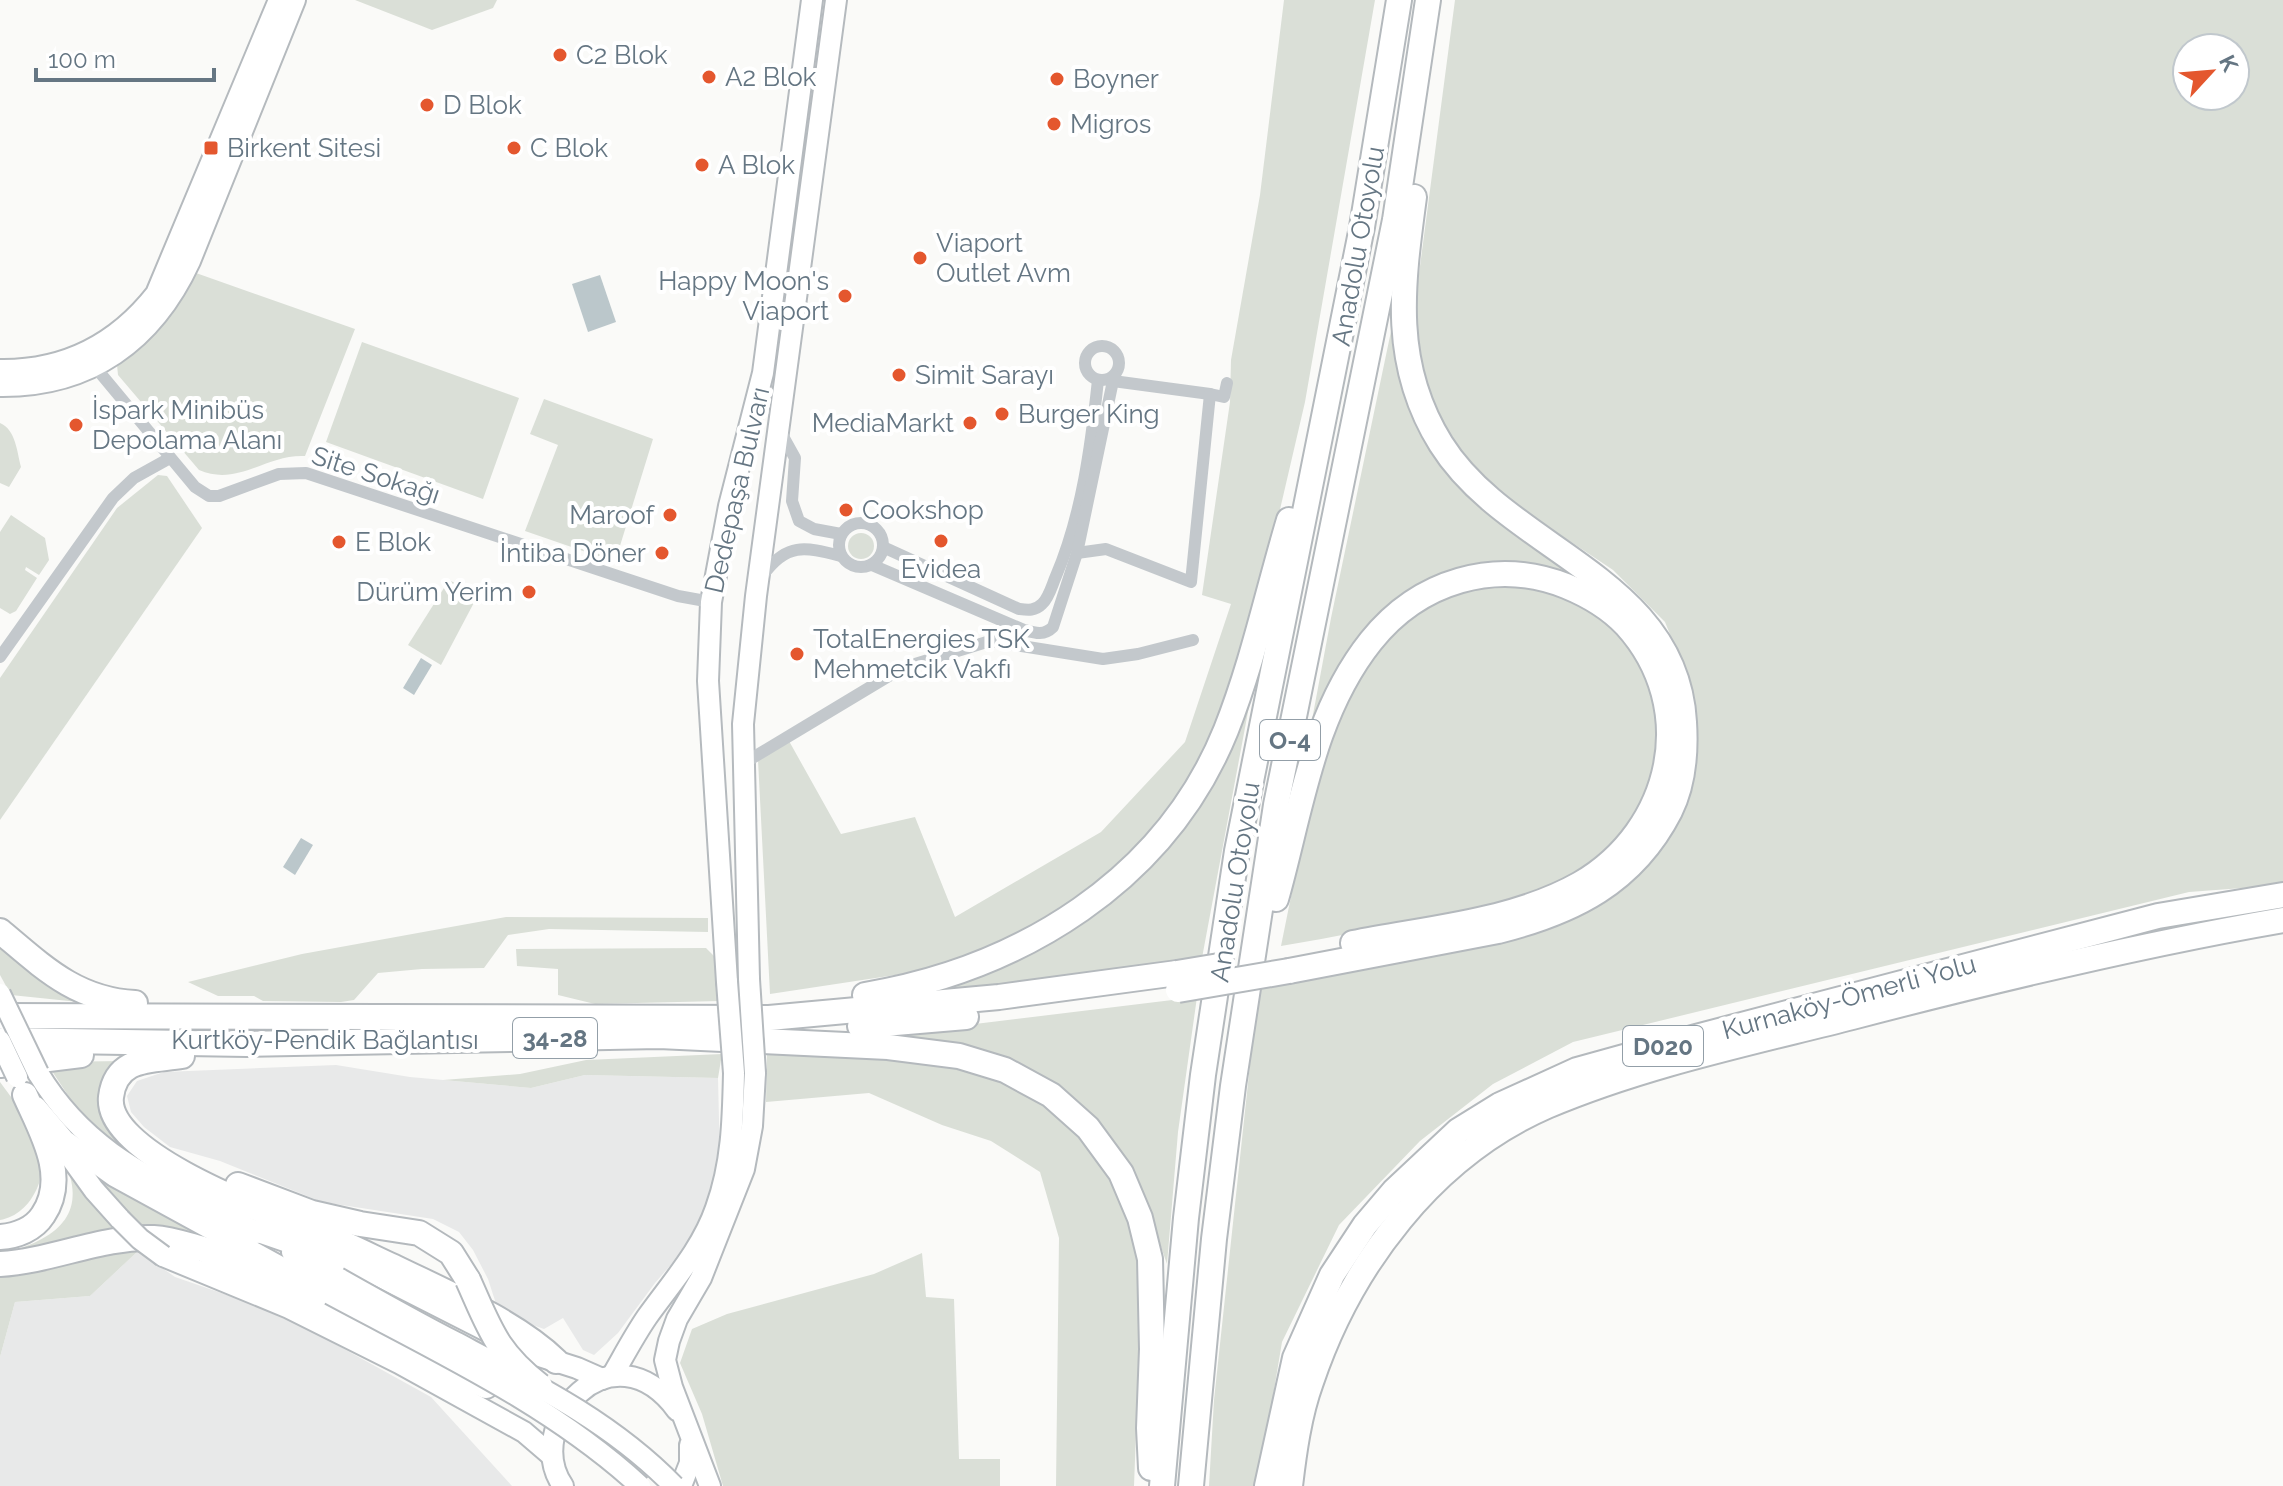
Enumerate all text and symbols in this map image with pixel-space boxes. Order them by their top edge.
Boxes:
scale bar [36,32,214,82]
north arrow [2171,32,2251,112]
place label: C2 Blok [576,40,668,70]
text: 100 m [48,45,116,74]
marker: C2 Blok [551,46,569,64]
text: K [2214,51,2244,76]
place label: A2 Blok [725,62,817,92]
place label: Boyner [1073,64,1159,94]
marker: A2 Blok [700,68,718,86]
marker: Boyner [1048,70,1066,88]
place label: D Blok [443,90,522,120]
marker: D Blok [418,96,436,114]
place label: Migros [1070,109,1151,139]
marker: Migros [1045,115,1063,133]
place label: Birkent Sitesi [227,133,381,163]
place label: C Blok [530,133,608,163]
marker: Birkent Sitesi [202,139,220,157]
marker: C Blok [505,139,523,157]
street label: Anadolu Otoyolu [1326,144,1390,348]
place label: A Blok [718,150,795,180]
marker: A Blok [693,156,711,174]
place label: Viaport Outlet Avm [936,228,1071,288]
marker: Viaport Outlet Avm [911,249,929,267]
place label: Happy Moon's Viaport [658,266,829,326]
marker: Happy Moon's Viaport [836,287,854,305]
place label: Simit Sarayı [915,360,1054,390]
marker: Simit Sarayı [890,366,908,384]
street label: Dedepaşa Bulvarı [699,384,775,596]
place label: İspark Minibüs Depolama Alanı [92,395,282,455]
place label: Burger King [1018,399,1160,429]
marker: Burger King [993,405,1011,423]
place label: MediaMarkt [812,408,954,438]
marker: MediaMarkt [961,414,979,432]
marker: İspark Minibüs Depolama Alanı [67,416,85,434]
street label: Site Sokağı [308,440,444,510]
place label: Cookshop [862,495,984,525]
place label: Maroof [569,500,655,530]
marker: Cookshop [837,501,855,519]
marker: Maroof [661,506,679,524]
place label: E Blok [355,527,431,557]
marker: Evidea [932,532,950,550]
marker: E Blok [330,533,348,551]
place label: İntiba Döner [500,538,646,568]
marker: İntiba Döner [653,544,671,562]
place label: Evidea [901,554,981,584]
place label: Dürüm Yerim [356,577,513,607]
marker: Dürüm Yerim [520,583,538,601]
place label: TotalEnergies TSK Mehmetcik Vakfı [813,624,1030,684]
marker: TotalEnergies TSK Mehmetcik Vakfı [788,645,806,663]
road number: O-4 [1260,720,1320,760]
street label: Anadolu Otoyolu [1204,780,1266,984]
street label: Kurnaköy-Ömerli Yolu [1718,948,1979,1045]
road number: 34-28 [513,1018,597,1058]
street label: Kurtköy-Pendik Bağlantısı [171,1025,479,1055]
road number: D020 [1623,1026,1703,1066]

